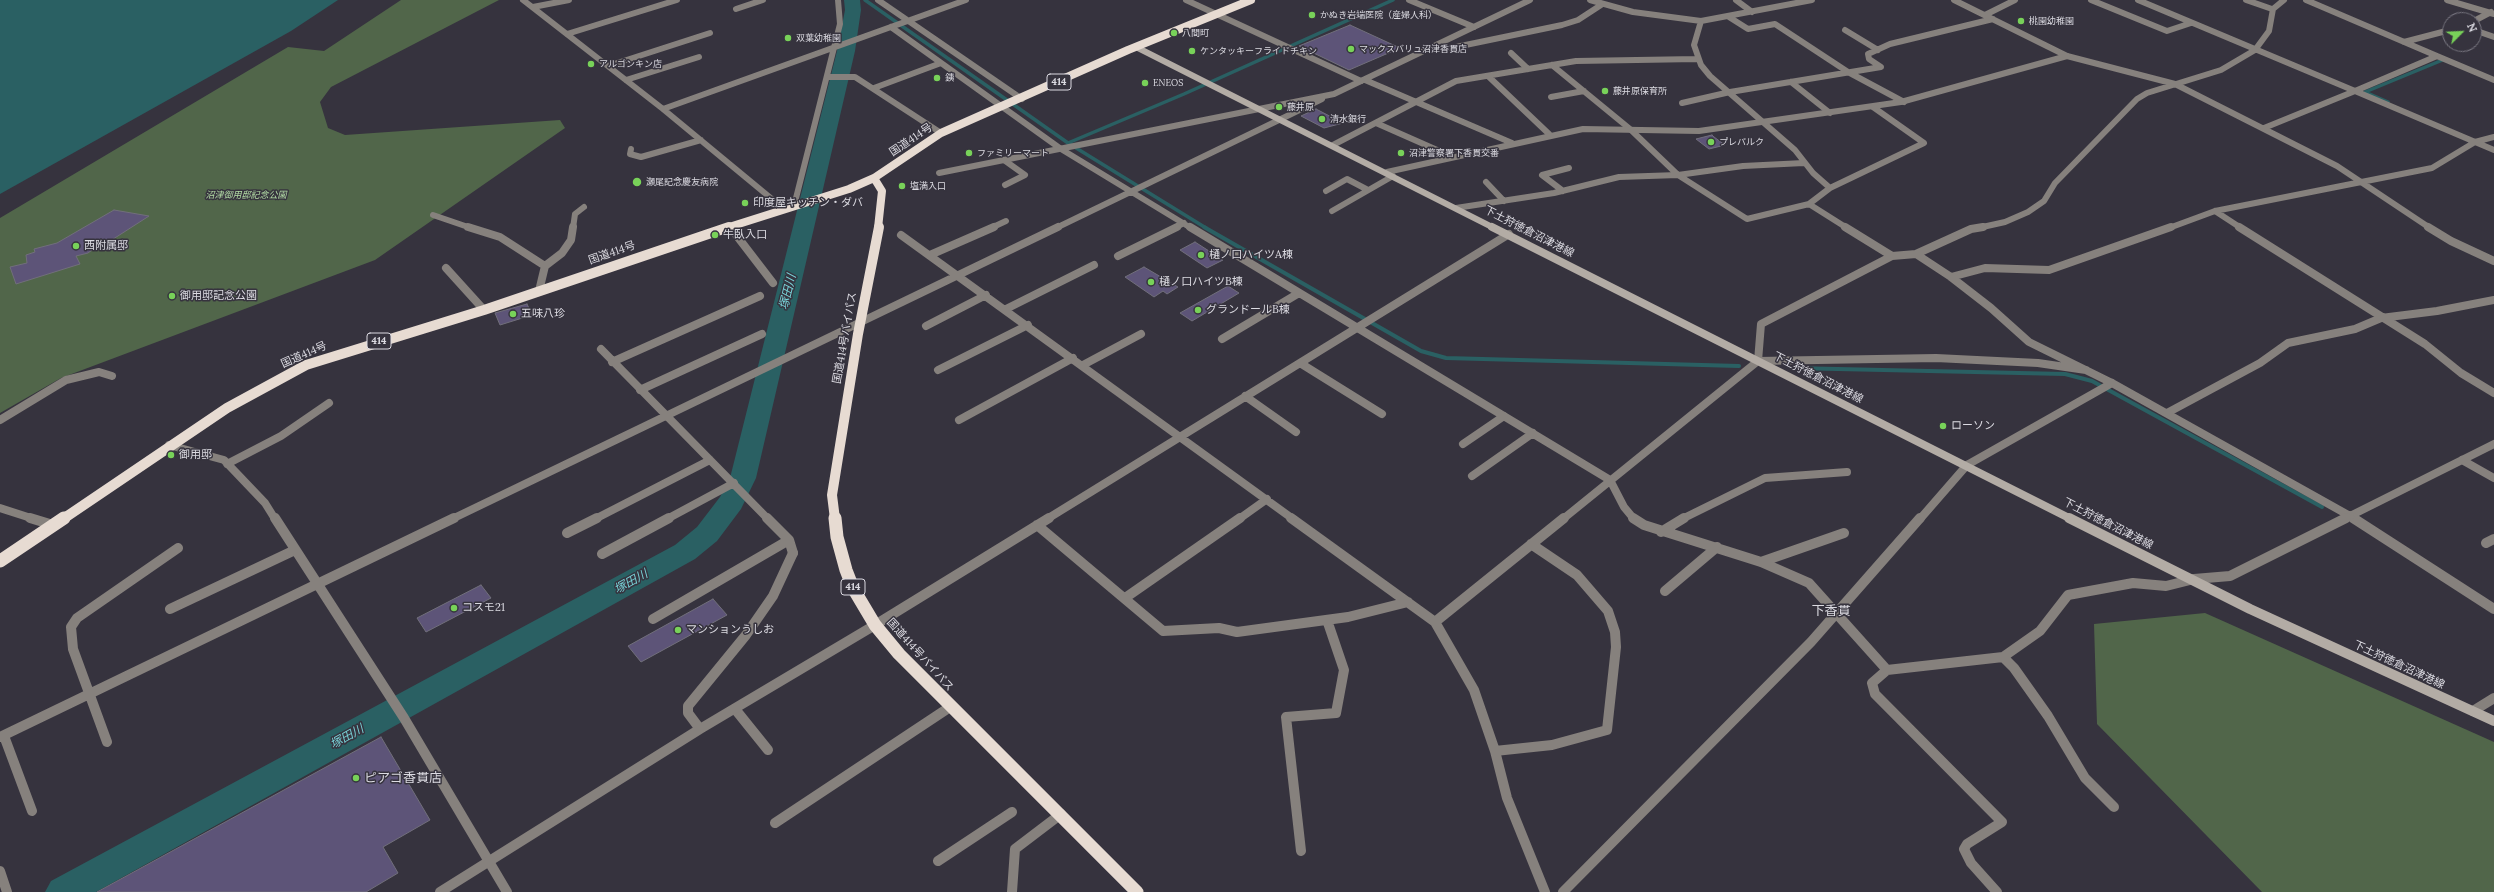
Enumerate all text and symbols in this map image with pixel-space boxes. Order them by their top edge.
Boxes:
marker: かぬき岩端医院（産婦人科） [1307,10,1317,20]
place label: かぬき岩端医院（産婦人科） [1320,10,1437,20]
north arrow [2442,12,2482,52]
marker: 桃園幼稚園 [2016,16,2026,26]
place label: 桃園幼稚園 [2029,16,2074,26]
text: N [2464,21,2480,34]
marker: 八間町 [1169,28,1179,38]
place label: 八間町 [1182,28,1209,38]
marker: 双葉幼稚園 [783,33,793,43]
place label: 双葉幼稚園 [796,33,841,43]
marker: マックスバリュ沼津香貫店 [1346,44,1356,54]
place label: マックスバリュ沼津香貫店 [1359,44,1467,54]
marker: ケンタッキーフライドチキン [1187,46,1197,56]
place label: ケンタッキーフライドチキン [1200,46,1317,56]
marker: アルゴンキン店 [586,59,596,69]
place label: アルゴンキン店 [599,59,662,69]
marker: 銕 [932,73,942,83]
place label: 銕 [945,73,954,83]
road number: 414 [1047,74,1071,90]
marker: ENEOS [1140,78,1150,88]
place label: ENEOS [1153,78,1183,88]
marker: 藤井原保育所 [1600,86,1610,96]
place label: 藤井原保育所 [1613,86,1667,96]
marker: 藤井原 [1274,102,1284,112]
place label: 藤井原 [1287,102,1314,112]
marker: 清水銀行 [1317,114,1327,124]
place label: 清水銀行 [1330,114,1366,124]
street label: 国道414号 [887,121,935,159]
marker: プレパルク [1706,137,1716,147]
place label: プレパルク [1719,137,1764,147]
marker: ファミリーマート [964,148,974,158]
place label: ファミリーマート [977,148,1049,158]
marker: 沼津警察署下香貫交番 [1396,148,1406,158]
place label: 沼津警察署下香貫交番 [1409,148,1499,158]
marker: 瀬尾記念慶友病院 [631,176,643,188]
place label: 瀬尾記念慶友病院 [646,177,718,187]
marker: 塩満入口 [897,181,907,191]
place label: 塩満入口 [910,181,946,191]
park label: 沼津御用邸記念公園 [206,190,286,200]
place label: 印度屋キッチン・ダバ [753,196,863,210]
marker: 印度屋キッチン・ダバ [740,198,750,208]
street label: 下土狩徳倉沼津港線 [1482,204,1576,260]
place label: 牛臥入口 [723,228,767,242]
marker: 牛臥入口 [710,230,720,240]
place label: 西附属邸 [84,239,128,253]
street label: 国道414号 [587,239,637,267]
marker: 西附属邸 [71,241,81,251]
place label: 樋ノ口ハイツA棟 [1209,248,1293,262]
marker: 樋ノ口ハイツA棟 [1196,250,1206,260]
water label: 塚田川 [777,273,799,311]
place label: 樋ノ口ハイツB棟 [1159,275,1243,289]
marker: 樋ノ口ハイツB棟 [1146,277,1156,287]
place label: 御用邸記念公園 [180,289,257,303]
marker: 御用邸記念公園 [167,291,177,301]
street label: 国道414号バイパス [830,291,860,385]
place label: グランドールB棟 [1206,303,1290,317]
marker: グランドールB棟 [1193,305,1203,315]
place label: 五味八珍 [521,307,565,321]
marker: 五味八珍 [508,309,518,319]
road number: 414 [367,333,391,349]
street label: 国道414号 [279,339,329,371]
street label: 下土狩徳倉沼津港線 [1771,350,1865,406]
place label: ローソン [1951,419,1995,433]
marker: ローソン [1938,421,1948,431]
place label: 御用邸 [179,448,212,462]
marker: 御用邸 [166,450,176,460]
street label: 下土狩徳倉沼津港線 [2061,496,2155,552]
water label: 塚田川 [612,567,650,597]
road number: 414 [841,579,865,595]
place label: コスモ21 [462,601,505,615]
marker: コスモ21 [449,603,459,613]
district label: 下香貫 [1812,603,1850,619]
street label: 国道414号バイパス [884,616,956,694]
place label: マンションうしお [686,623,774,637]
marker: マンションうしお [673,625,683,635]
street label: 下土狩徳倉沼津港線 [2351,638,2447,692]
water label: 塚田川 [328,722,366,752]
place label: ピアゴ香貫店 [364,770,442,786]
marker: ピアゴ香貫店 [351,773,361,783]

